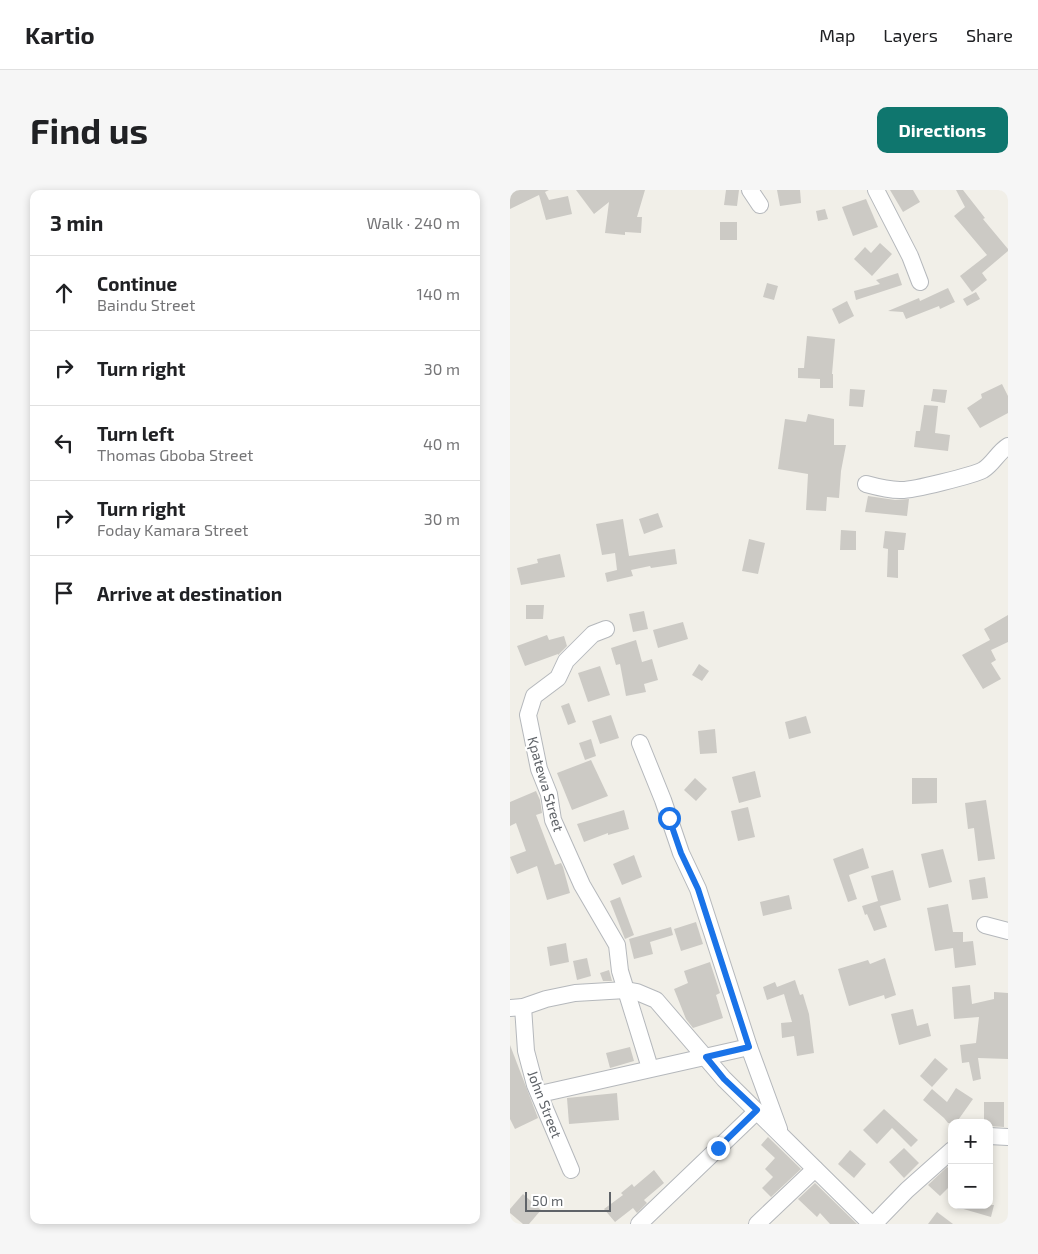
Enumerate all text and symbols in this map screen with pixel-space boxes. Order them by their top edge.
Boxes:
text: Kartio [25,20,95,49]
text: Map [819,24,855,46]
text: Layers [883,24,938,46]
text: Share [966,24,1013,46]
button: Directions [877,107,1008,153]
text: Find us [30,109,148,151]
text: 3 min [50,210,103,235]
text: Walk · 240 m [367,213,460,232]
text: Continue [97,272,177,295]
icon: ahead [50,279,78,307]
text: 140 m [417,284,460,303]
text: Baindu Street [97,295,195,314]
icon: right [50,354,78,382]
text: Turn right [97,357,185,380]
text: 30 m [424,359,460,378]
text: Turn left [97,422,174,445]
icon: left [50,429,78,457]
text: 40 m [423,434,460,453]
text: Thomas Gboba Street [97,445,253,464]
text: Turn right [97,497,185,520]
icon: right [50,504,78,532]
text: 30 m [424,509,460,528]
text: Foday Kamara Street [97,520,248,539]
icon: arrive [50,579,78,607]
text: Arrive at destination [97,582,282,605]
street label: Kpatewa Street [524,734,568,834]
route start [658,807,681,830]
street label: John Street [524,1068,566,1140]
map controls [948,1119,993,1209]
button: + [948,1119,993,1164]
route end [707,1137,730,1160]
button: − [948,1164,993,1209]
scale bar [525,1189,611,1212]
text: 50 m [532,1192,563,1209]

